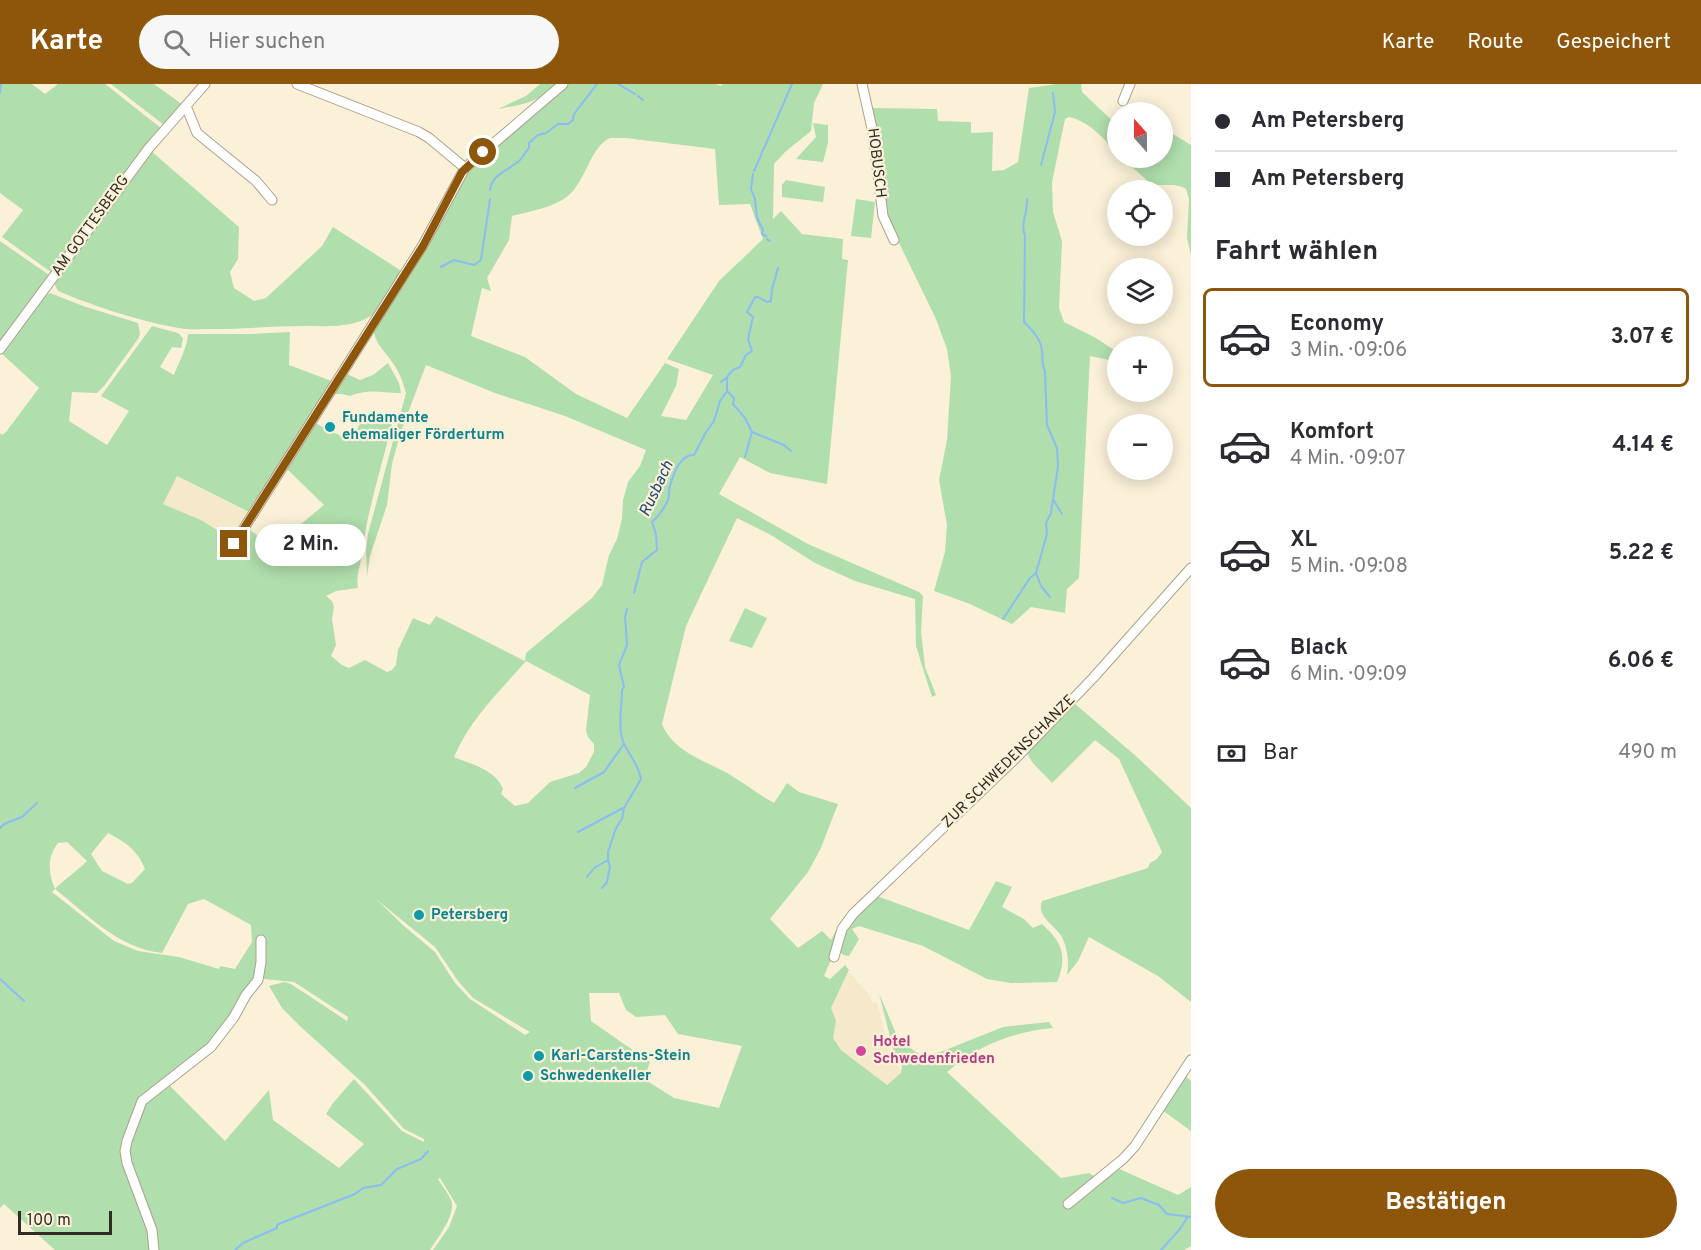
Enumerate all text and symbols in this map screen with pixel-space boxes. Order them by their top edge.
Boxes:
search box [139,15,559,69]
text: Karte [30,24,103,60]
icon: search [160,26,193,59]
text: Hier suchen [208,29,325,56]
text: Karte [1382,29,1434,56]
text: Route [1467,29,1523,56]
text: Gespeichert [1556,29,1671,56]
north arrow [1107,102,1173,168]
map controls [1107,102,1173,480]
text: Am Petersberg [1251,108,1405,135]
street label: HOBUSCH [862,127,890,199]
route start [469,138,496,165]
text: Am Petersberg [1251,166,1405,193]
street label: AM GOTTESBERG [48,172,134,280]
button: locate [1107,180,1173,246]
text: Fahrt wählen [1215,235,1378,269]
button: layers [1107,258,1173,324]
icon: car [1218,311,1272,365]
text: Economy [1290,311,1384,338]
text: 3.07 € [1611,324,1674,351]
button: + [1107,336,1173,402]
text: 3 Min. · 09:06 [1290,338,1407,364]
place label: Fundamente ehemaliger Förderturm [342,409,505,445]
button: − [1107,414,1173,480]
icon: car [1218,419,1272,473]
text: Komfort [1290,419,1374,446]
marker: Fundamente ehemaliger Förderturm [323,420,337,434]
text: 4.14 € [1612,432,1674,459]
text: 4 Min. · 09:07 [1290,446,1406,472]
water label: Rusbach [635,458,679,520]
callout: 2 Min. [255,523,366,565]
icon: car [1218,527,1272,581]
text: XL [1290,527,1317,554]
route end [220,530,247,557]
text: 2 Min. [283,532,338,558]
text: 5.22 € [1609,540,1674,567]
text: 5 Min. · 09:08 [1290,554,1408,580]
icon: car [1218,635,1272,689]
text: Black [1290,635,1348,662]
text: 6.06 € [1608,648,1674,675]
text: 6 Min. · 09:09 [1290,662,1407,688]
street label: ZUR SCHWEDENSCHANZE [938,691,1080,833]
icon: cash [1215,737,1248,770]
text: Bar [1263,740,1298,767]
text: 490 m [1619,740,1677,766]
place label: Petersberg [431,906,508,925]
marker: Petersberg [412,908,426,922]
place label: Hotel Schwedenfrieden [873,1033,995,1069]
marker: Hotel Schwedenfrieden [854,1044,868,1058]
place label: Karl-Carstens-Stein [551,1047,691,1066]
marker: Karl-Carstens-Stein [532,1049,546,1063]
place label: Schwedenkeller [540,1067,652,1086]
marker: Schwedenkeller [521,1069,535,1083]
button: Bestätigen [1215,1169,1677,1238]
scale bar [18,1208,112,1236]
text: 100 m [27,1211,71,1231]

